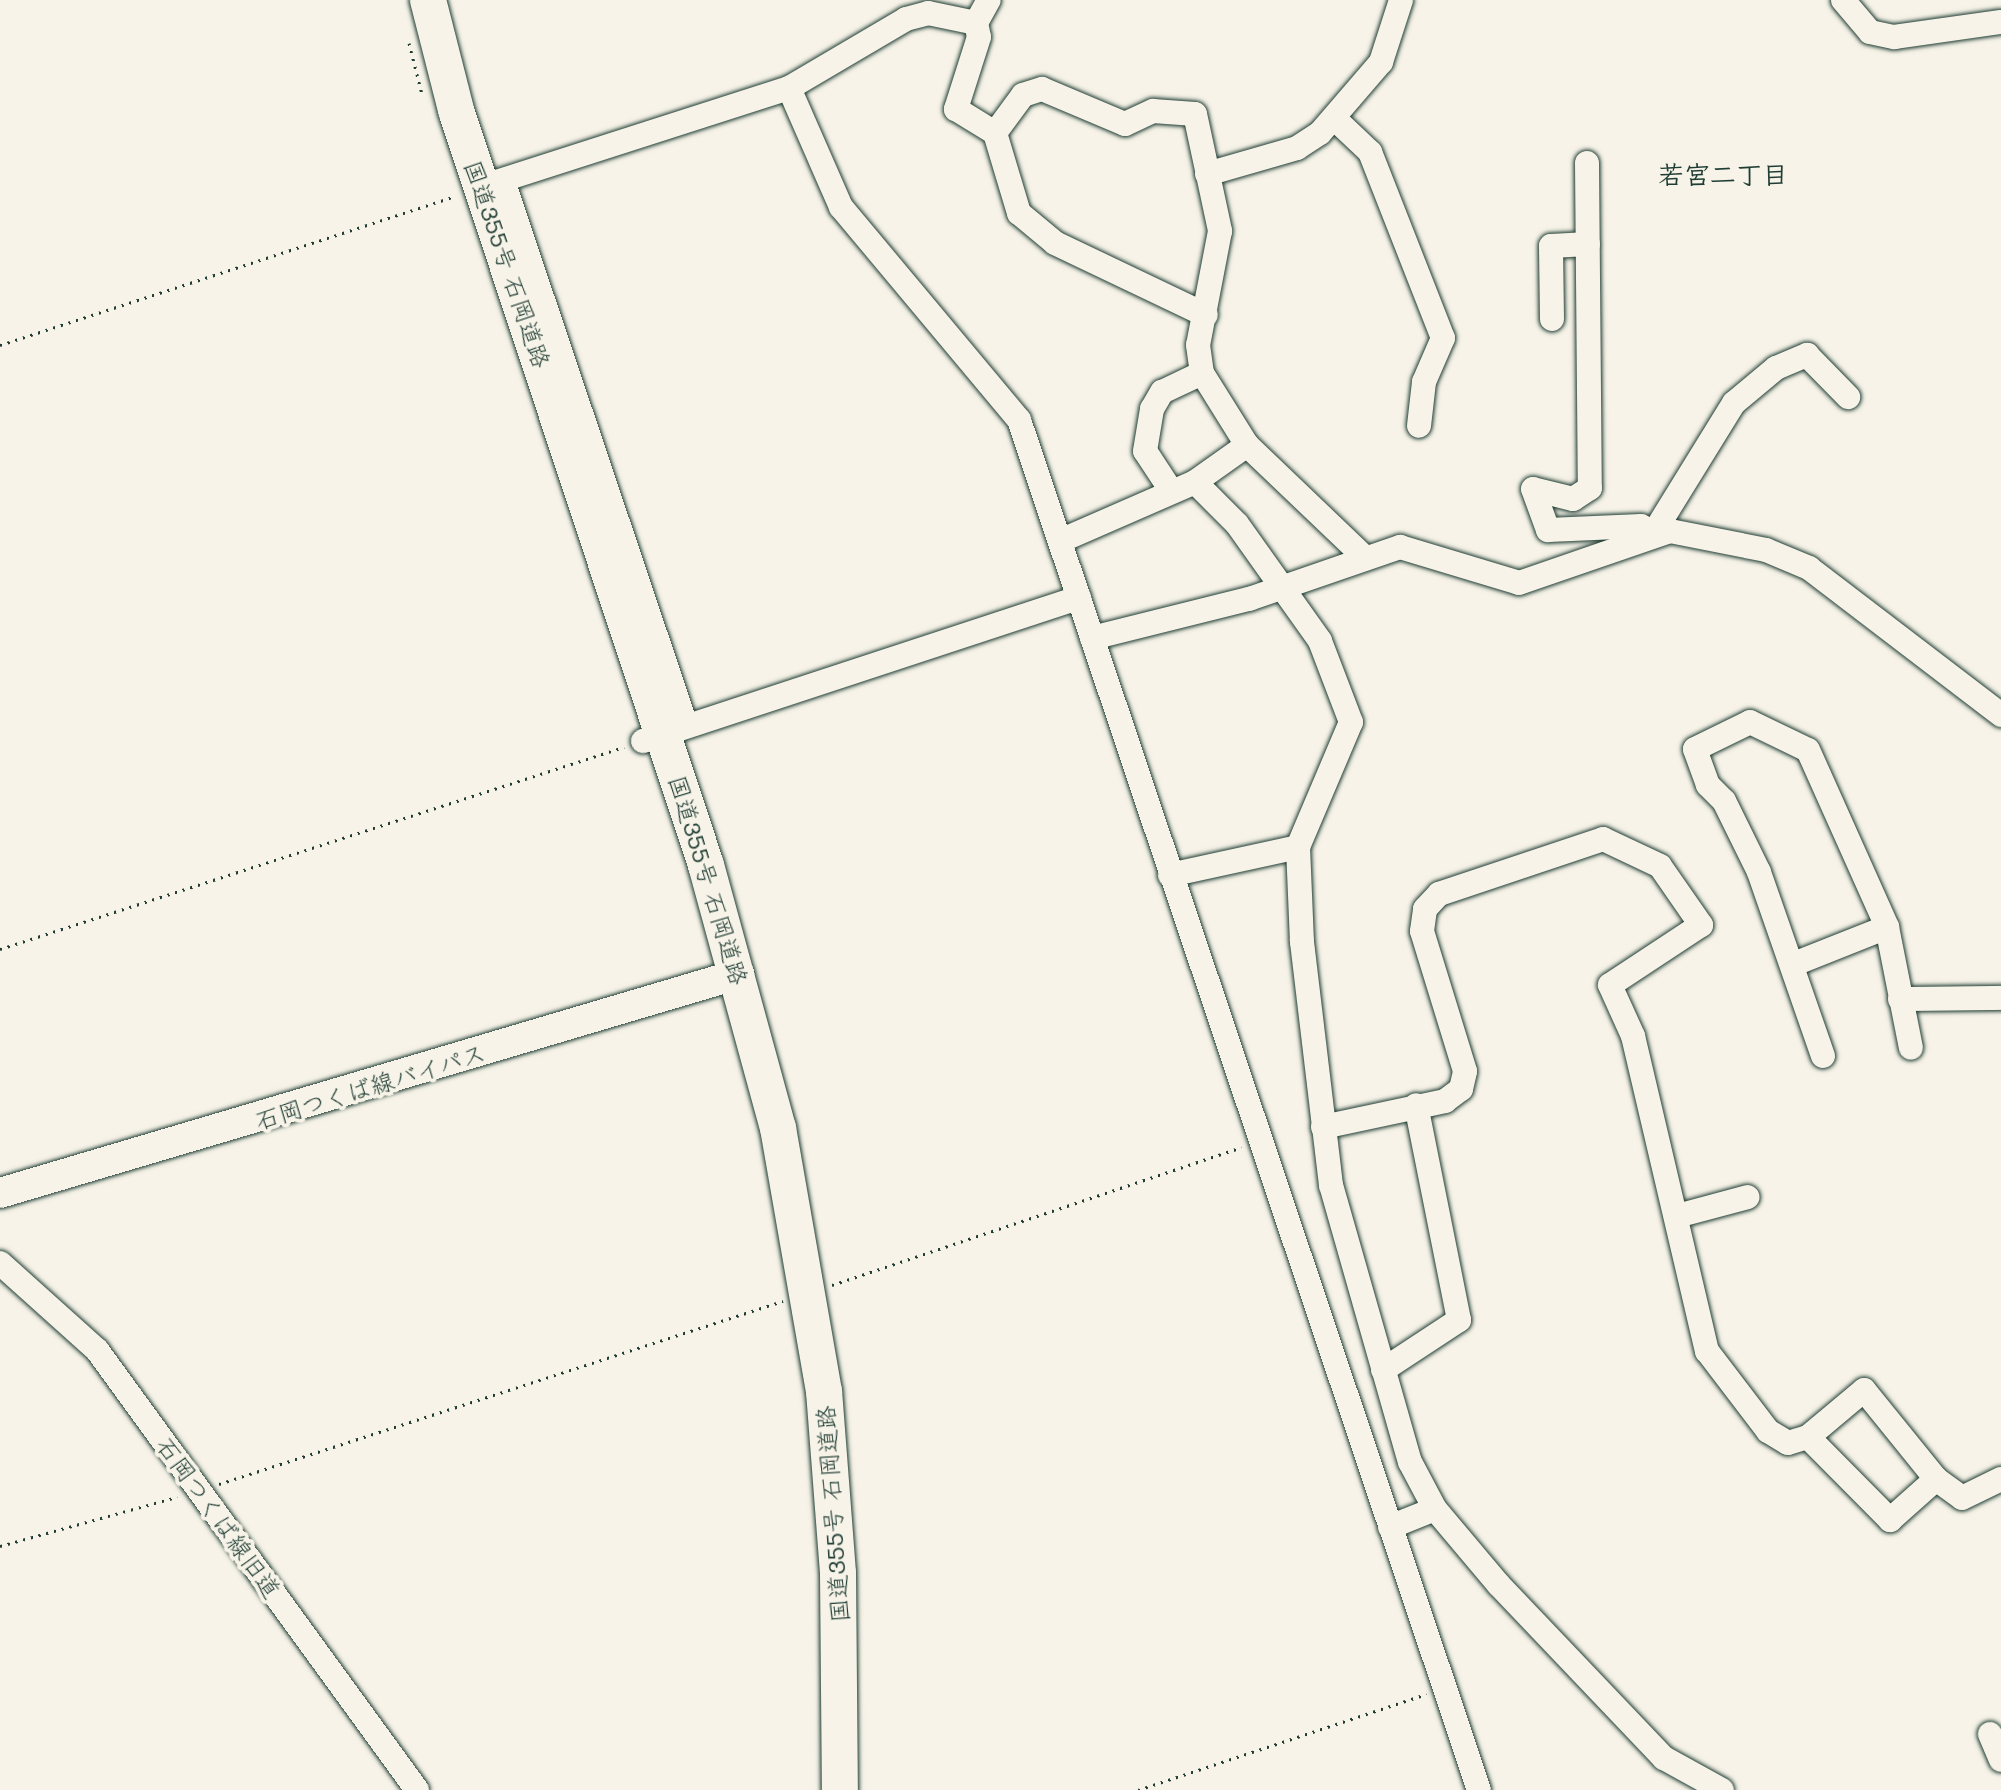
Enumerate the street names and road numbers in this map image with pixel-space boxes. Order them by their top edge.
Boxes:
street label: 国道355号 石岡道路 [459,156,557,372]
street label: 国道355号 石岡道路 [663,772,755,988]
street label: 石岡つくば線バイパス [251,1037,489,1135]
street label: 国道355号 石岡道路 [810,1404,854,1624]
street label: 石岡つくば線旧道 [151,1431,287,1603]

